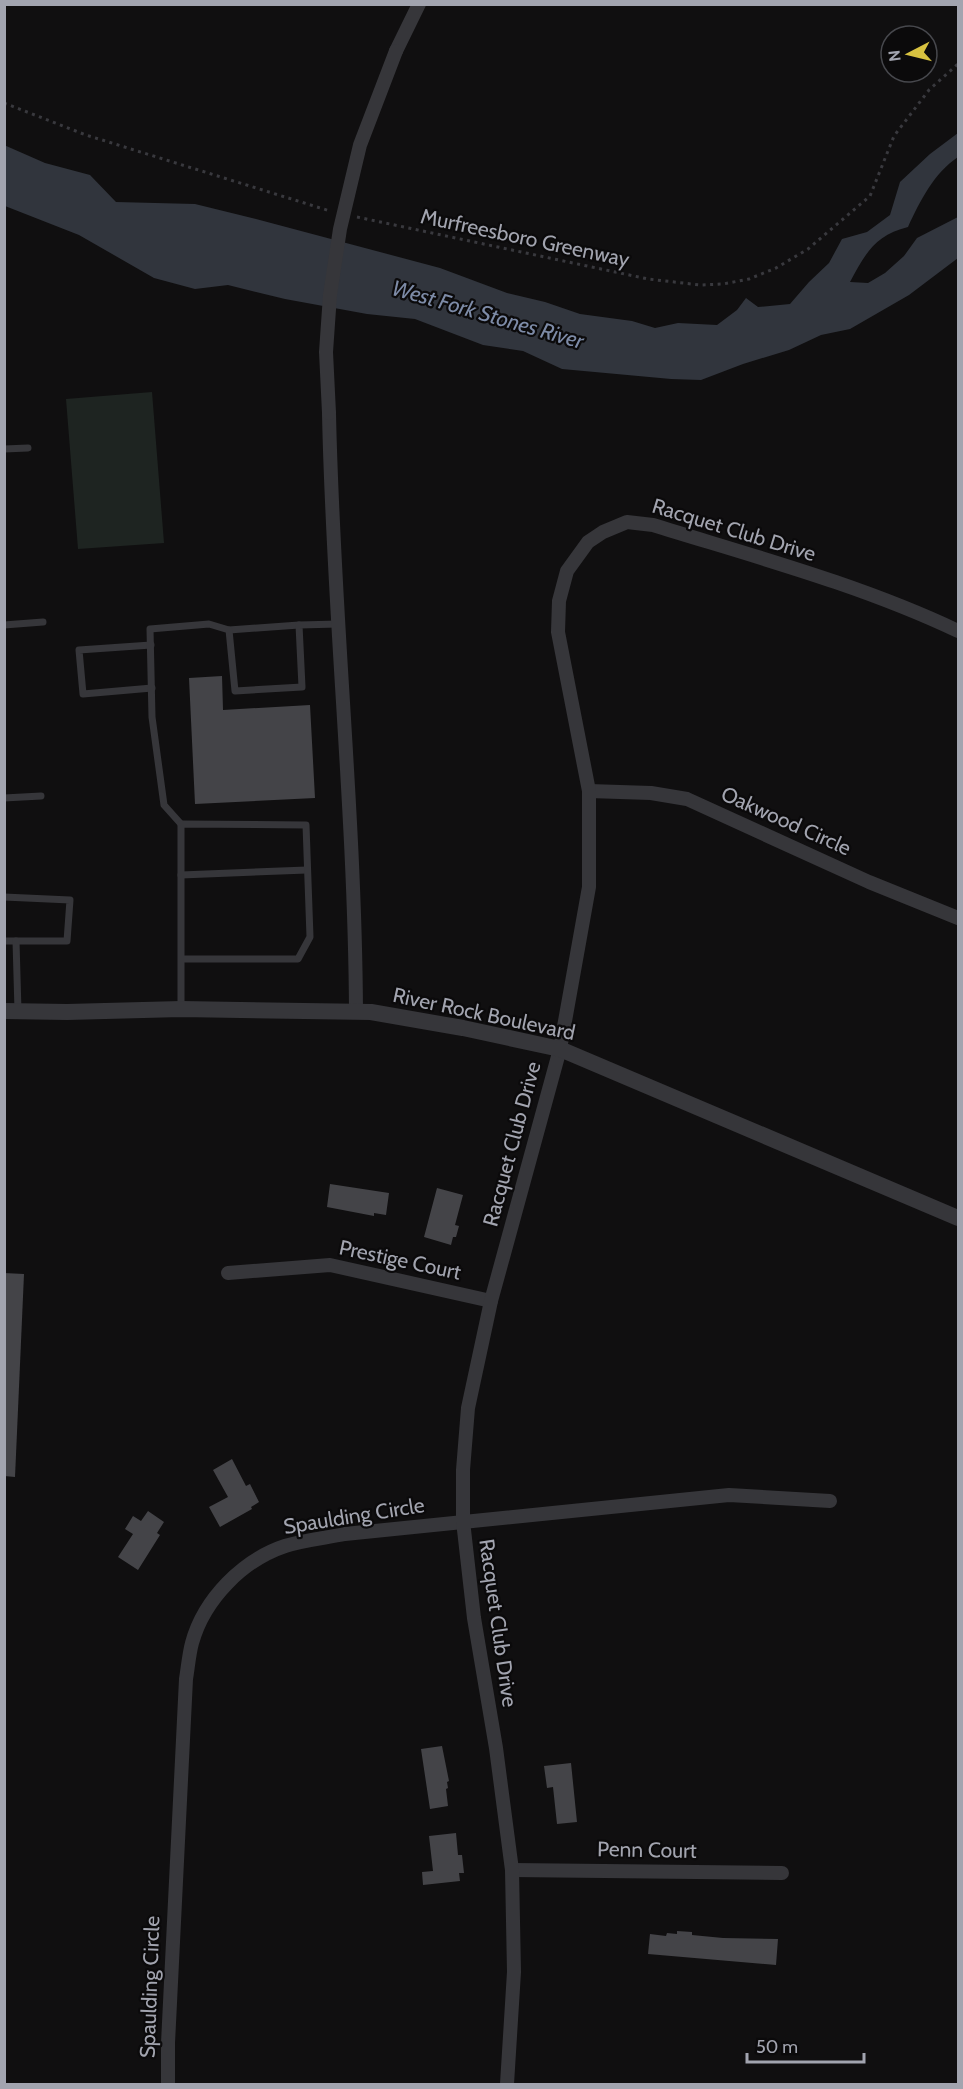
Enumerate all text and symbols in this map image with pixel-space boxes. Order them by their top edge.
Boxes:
north arrow [879,24,939,84]
text: N [884,49,905,63]
street label: Murfreesboro Greenway [419,203,632,272]
water label: West Fork Stones River [389,274,588,355]
street label: Racquet Club Drive [649,493,819,566]
street label: Oakwood Circle [717,781,855,860]
street label: River Rock Boulevard [391,982,577,1045]
street label: Racquet Club Drive [477,1058,546,1229]
street label: Prestige Court [337,1234,463,1285]
street label: Spaulding Circle [282,1492,426,1539]
street label: Racquet Club Drive [474,1537,523,1709]
street label: Penn Court [597,1836,697,1863]
street label: Spaulding Circle [135,1915,164,2059]
scale bar [747,2026,864,2064]
text: 50 m [756,2036,798,2058]

